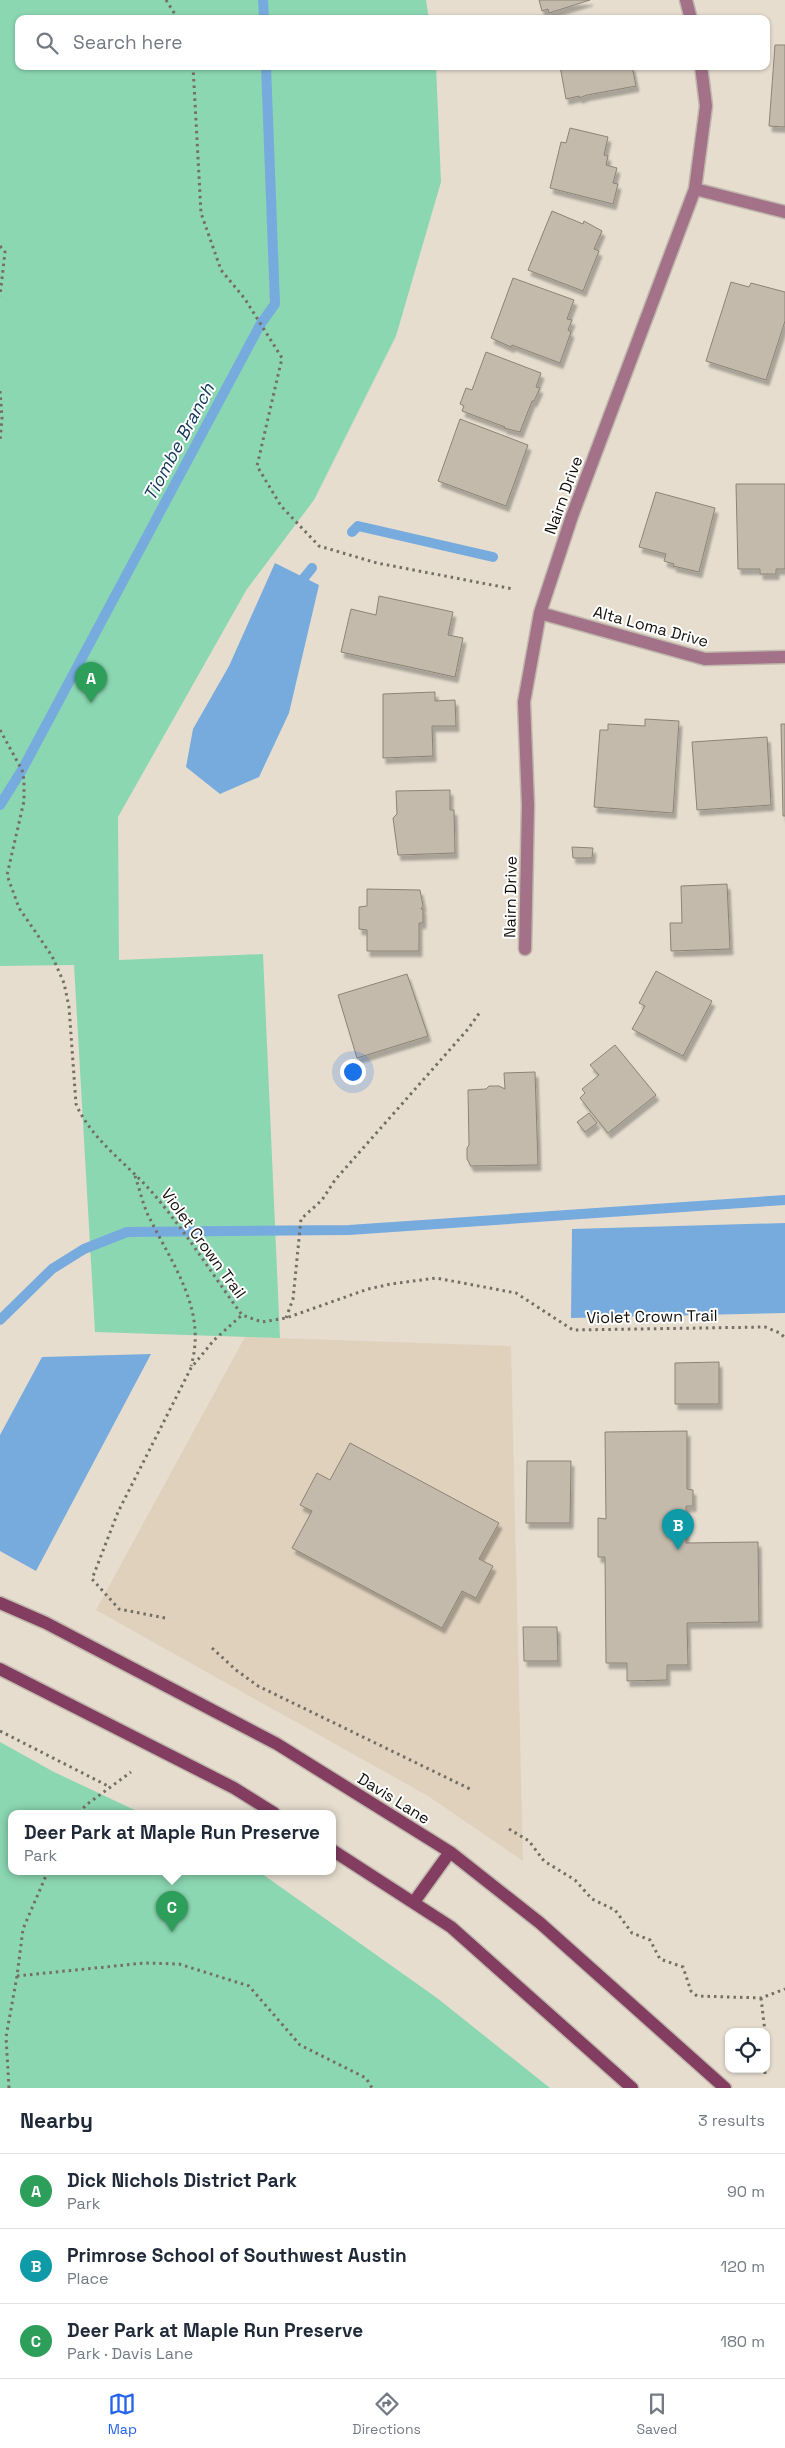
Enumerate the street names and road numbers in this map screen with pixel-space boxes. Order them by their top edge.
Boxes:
street label: Nairn Drive [540,453,587,537]
street label: Alta Loma Drive [591,601,711,652]
street label: Nairn Drive [499,856,522,938]
street label: Violet Crown Trail [156,1184,251,1303]
street label: Violet Crown Trail [586,1305,718,1328]
street label: Davis Lane [354,1768,434,1829]

